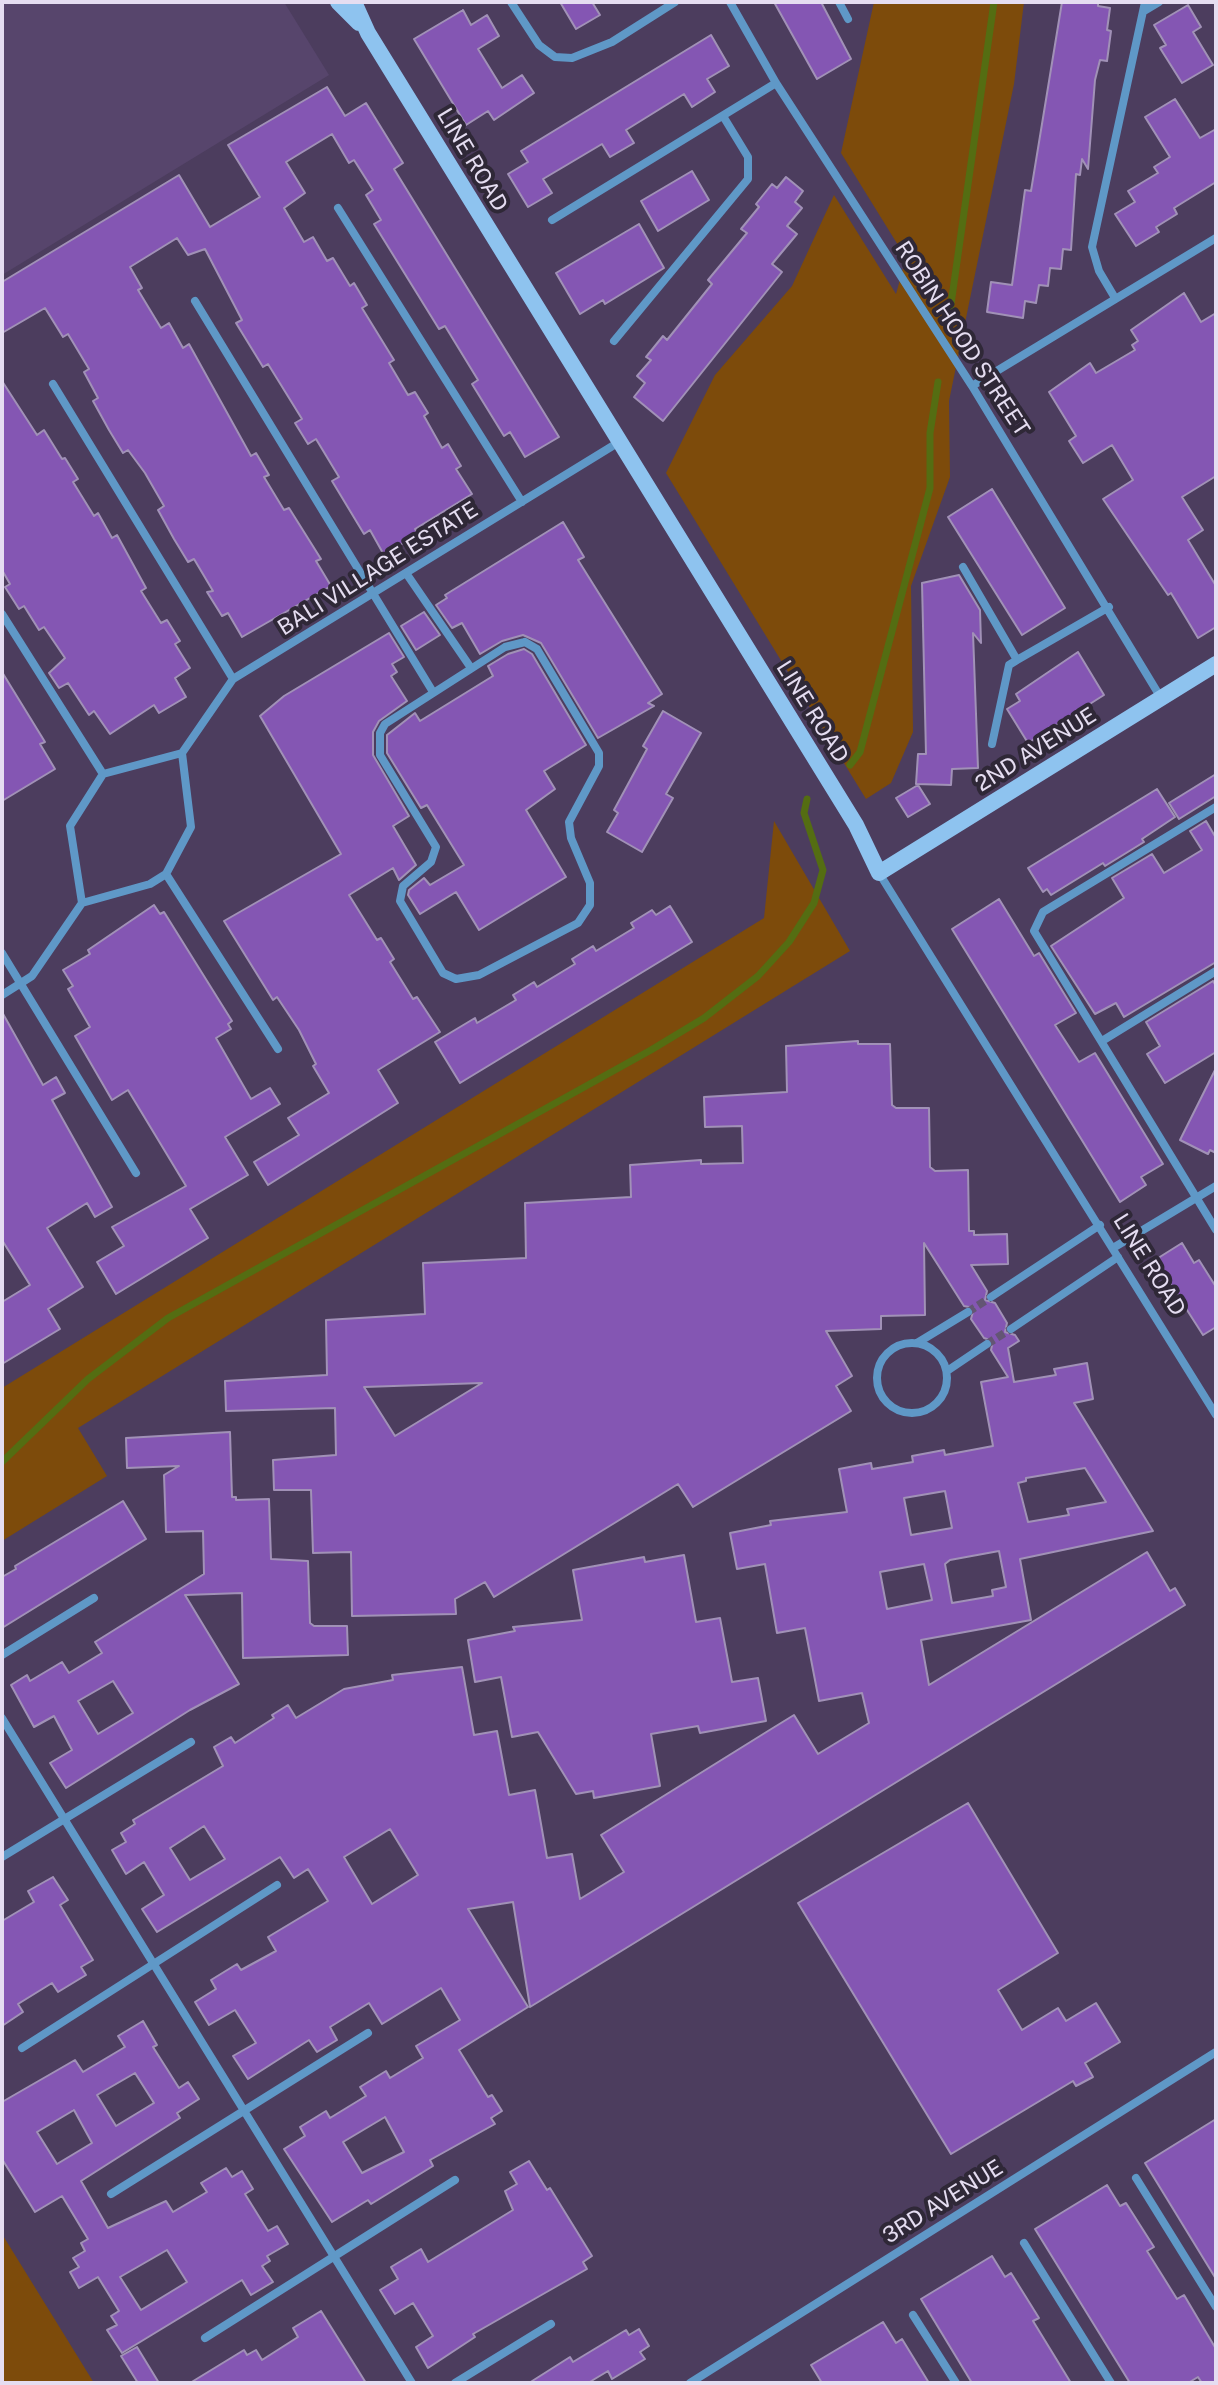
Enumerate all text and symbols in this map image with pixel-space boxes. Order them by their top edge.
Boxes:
street label: LINE ROAD [431,104,513,216]
street label: ROBIN HOOD STREET [889,237,1035,441]
street label: BALI VILLAGE ESTATE [273,497,483,641]
street label: LINE ROAD [770,656,854,768]
street label: 2ND AVENUE [971,702,1101,798]
street label: LINE ROAD [1107,1209,1191,1321]
street label: 3RD AVENUE [878,2155,1008,2249]

